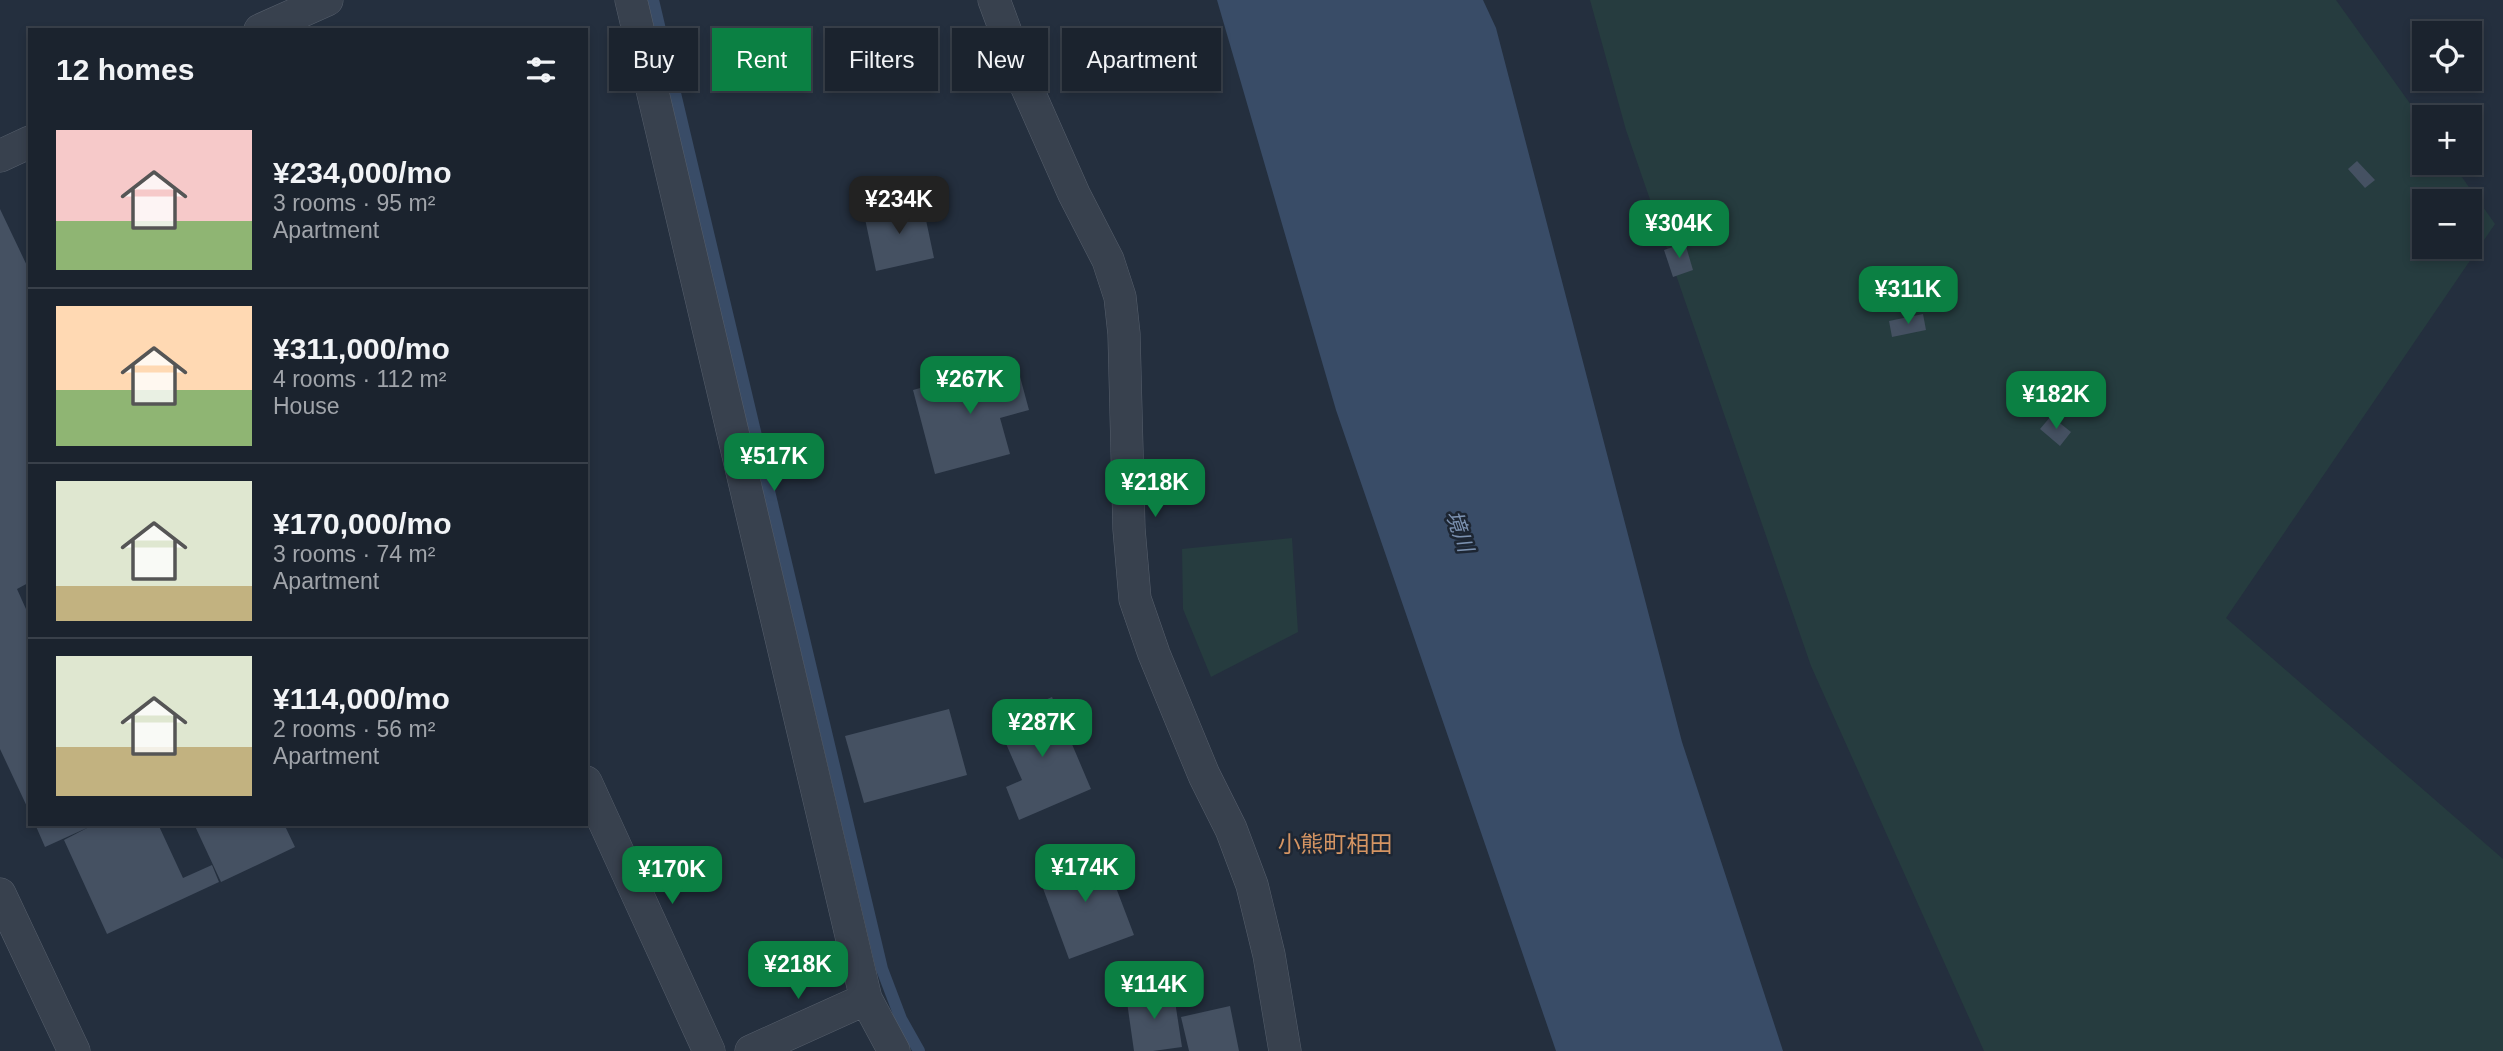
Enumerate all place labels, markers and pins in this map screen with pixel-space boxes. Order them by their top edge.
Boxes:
pin: ¥234K [850,176,948,236]
pin: ¥304K [1630,201,1728,260]
pin: ¥311K [1859,266,1957,326]
pin: ¥267K [921,356,1019,416]
pin: ¥182K [2007,372,2105,431]
pin: ¥517K [725,434,823,493]
pin: ¥218K [1106,460,1204,519]
pin: ¥287K [993,700,1091,759]
pin: ¥174K [1036,844,1134,904]
pin: ¥170K [623,846,721,906]
pin: ¥218K [749,942,847,1001]
pin: ¥114K [1105,962,1203,1021]

